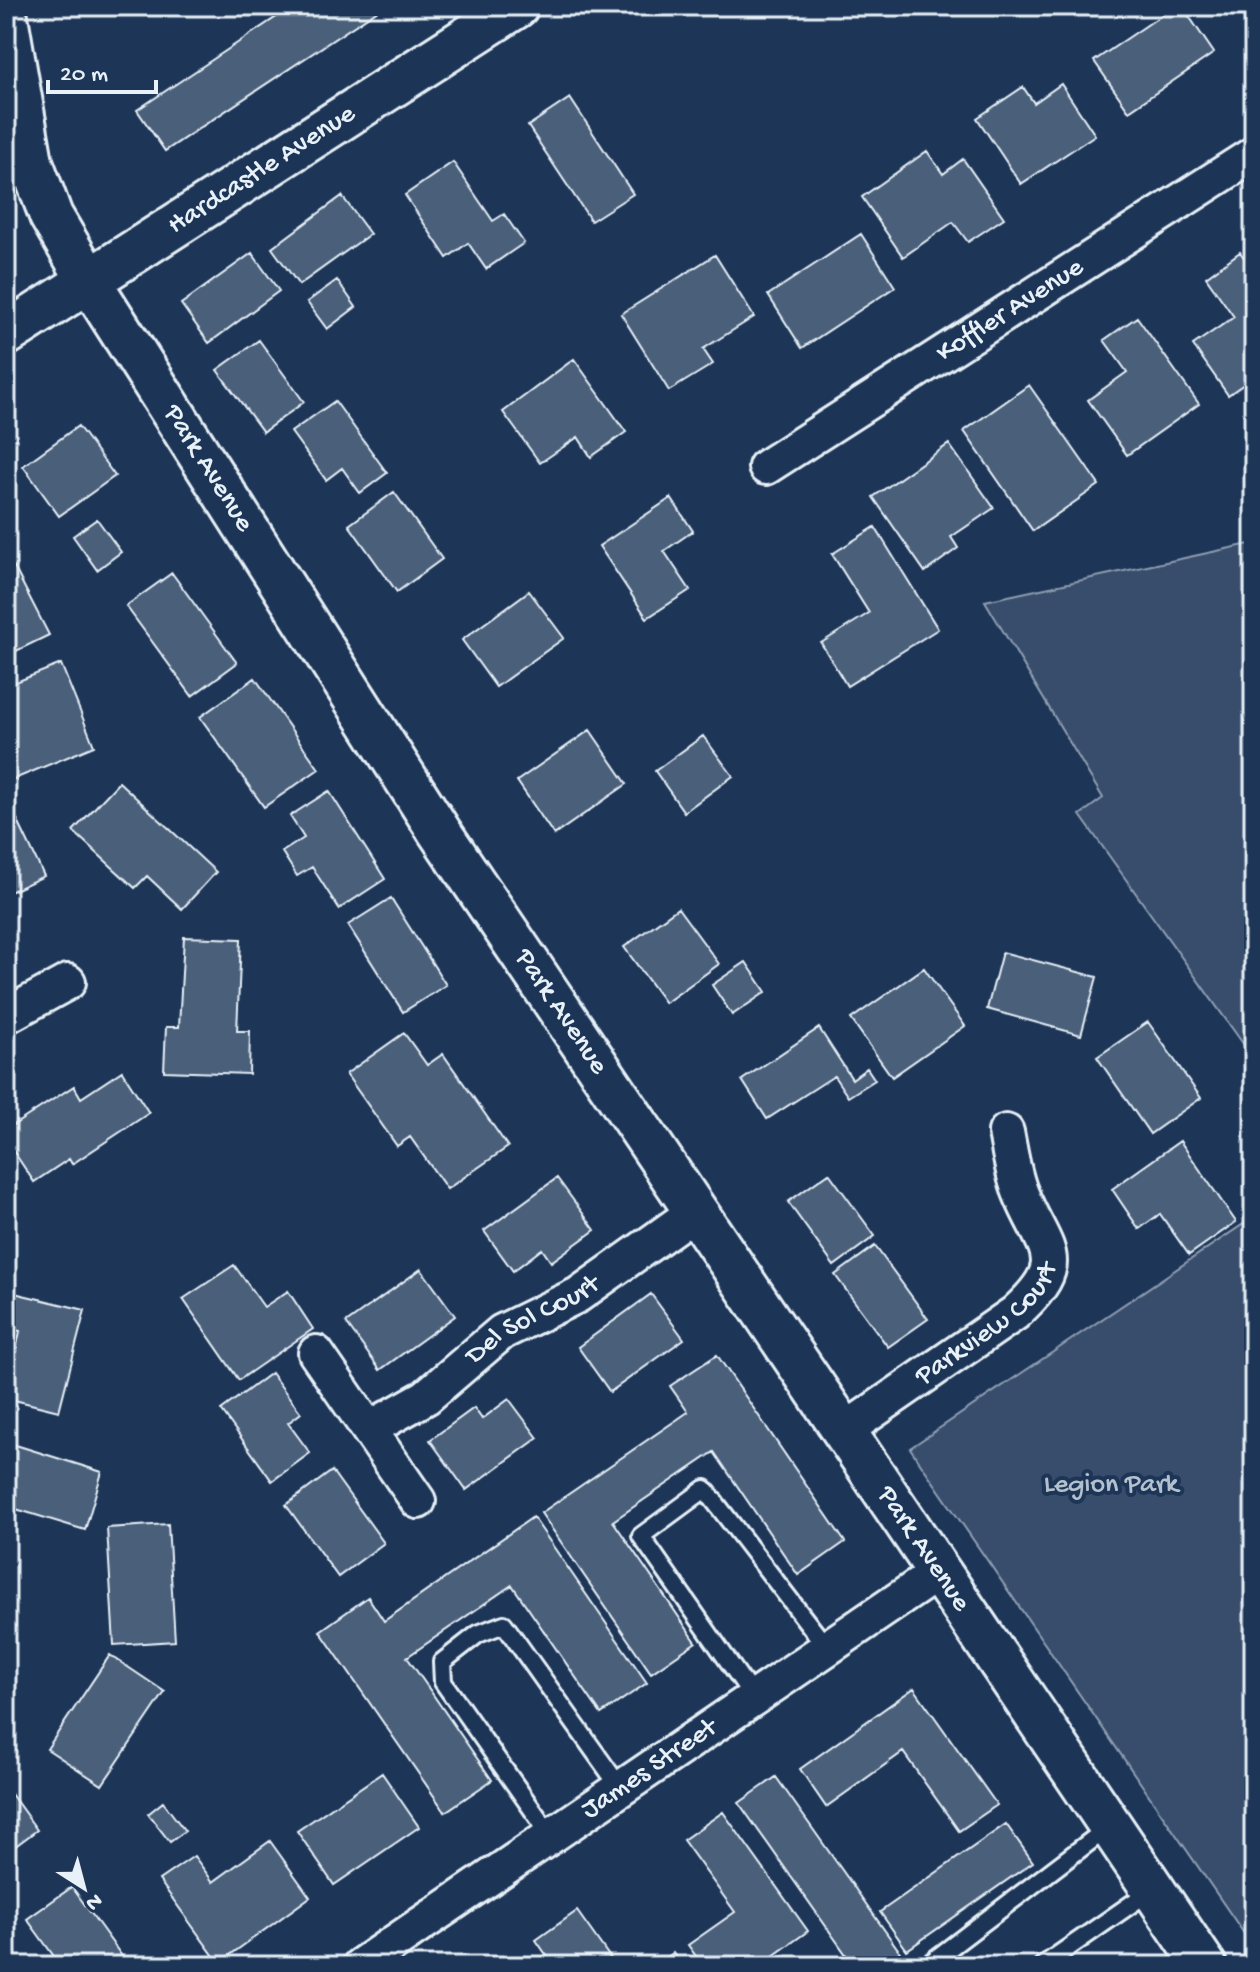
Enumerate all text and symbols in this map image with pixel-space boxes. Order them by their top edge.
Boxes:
scale bar [48,44,156,94]
text: 20 m [60,61,108,90]
street label: Hardcastle Avenue [162,97,362,242]
street label: Koffler Avenue [930,251,1090,370]
street label: Park Avenue [155,398,261,538]
street label: Park Avenue [506,942,615,1081]
street label: Parkview Court [908,1257,1066,1394]
street label: Del Sol Court [458,1267,609,1373]
park label: Legion Park [1044,1469,1181,1502]
street label: Park Avenue [869,1479,978,1618]
street label: James Street [575,1710,725,1827]
north arrow [44,1848,124,1928]
text: N [80,1886,107,1916]

